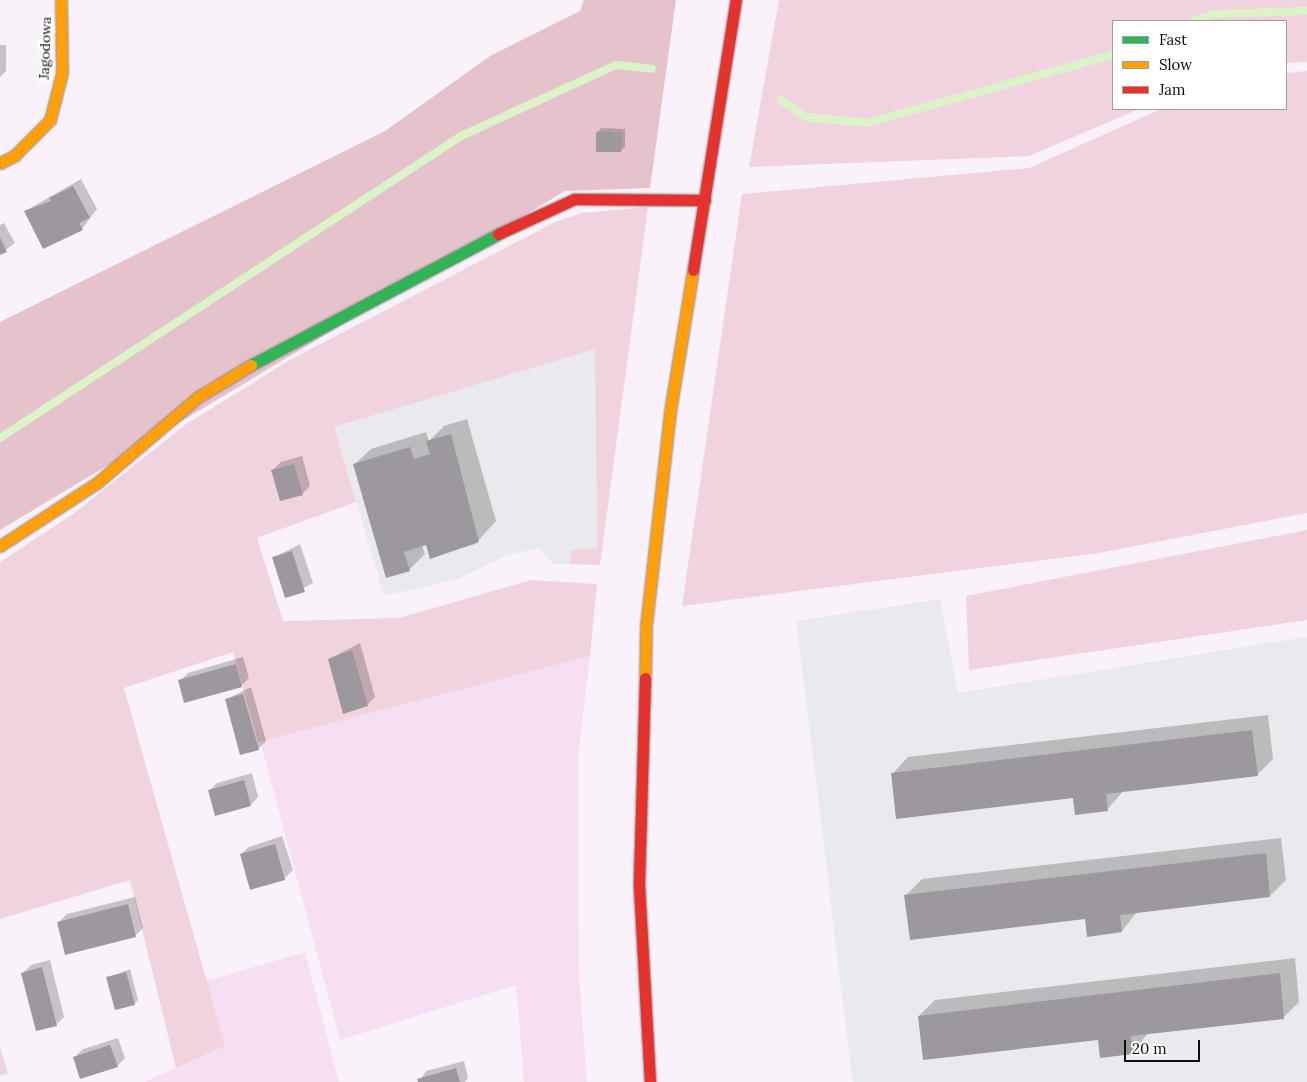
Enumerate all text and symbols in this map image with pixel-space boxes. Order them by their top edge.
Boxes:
street label: Jagodowa [36,16,54,80]
legend [1112,20,1287,110]
text: Fast [1159,30,1187,49]
text: Slow [1159,55,1192,74]
text: Jam [1159,80,1186,99]
scale bar [1127,1030,1203,1062]
text: 20 m [1132,1039,1167,1058]

